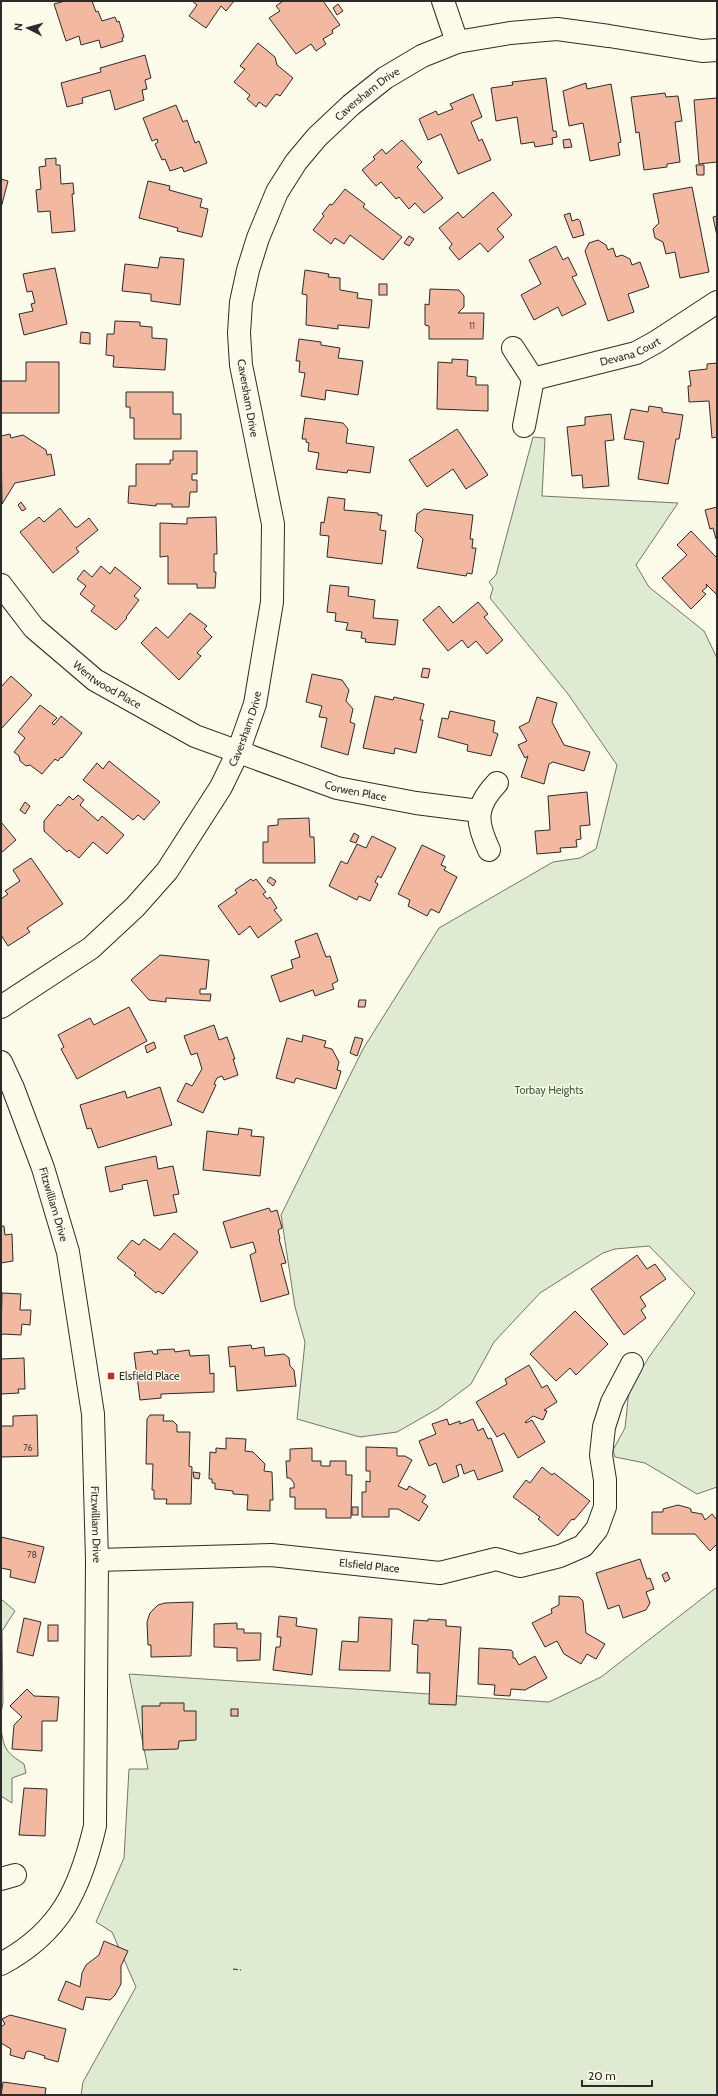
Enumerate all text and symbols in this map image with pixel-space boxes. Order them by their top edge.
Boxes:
north arrow [8,8,48,48]
text: N [11,22,25,32]
street label: Caversham Drive [332,64,402,124]
house number: 11 [469,320,475,331]
street label: Devana Court [598,334,663,369]
street label: Caversham Drive [234,358,262,438]
street label: Wentwood Place [70,657,144,712]
street label: Caversham Drive [225,690,264,769]
street label: Corwen Place [323,777,388,804]
park label: Torbay Heights [515,1083,584,1097]
street label: Fitzwilliam Drive [36,1165,72,1244]
place label: Elsfield Place [119,1369,180,1383]
marker: Elsfield Place [106,1371,116,1381]
house number: 76 [23,1442,33,1453]
street label: Fitzwilliam Drive [88,1486,104,1563]
house number: 78 [27,1549,37,1560]
street label: Elsfield Place [338,1555,401,1576]
scale bar [582,2062,652,2088]
text: 20 m [588,2068,616,2083]

